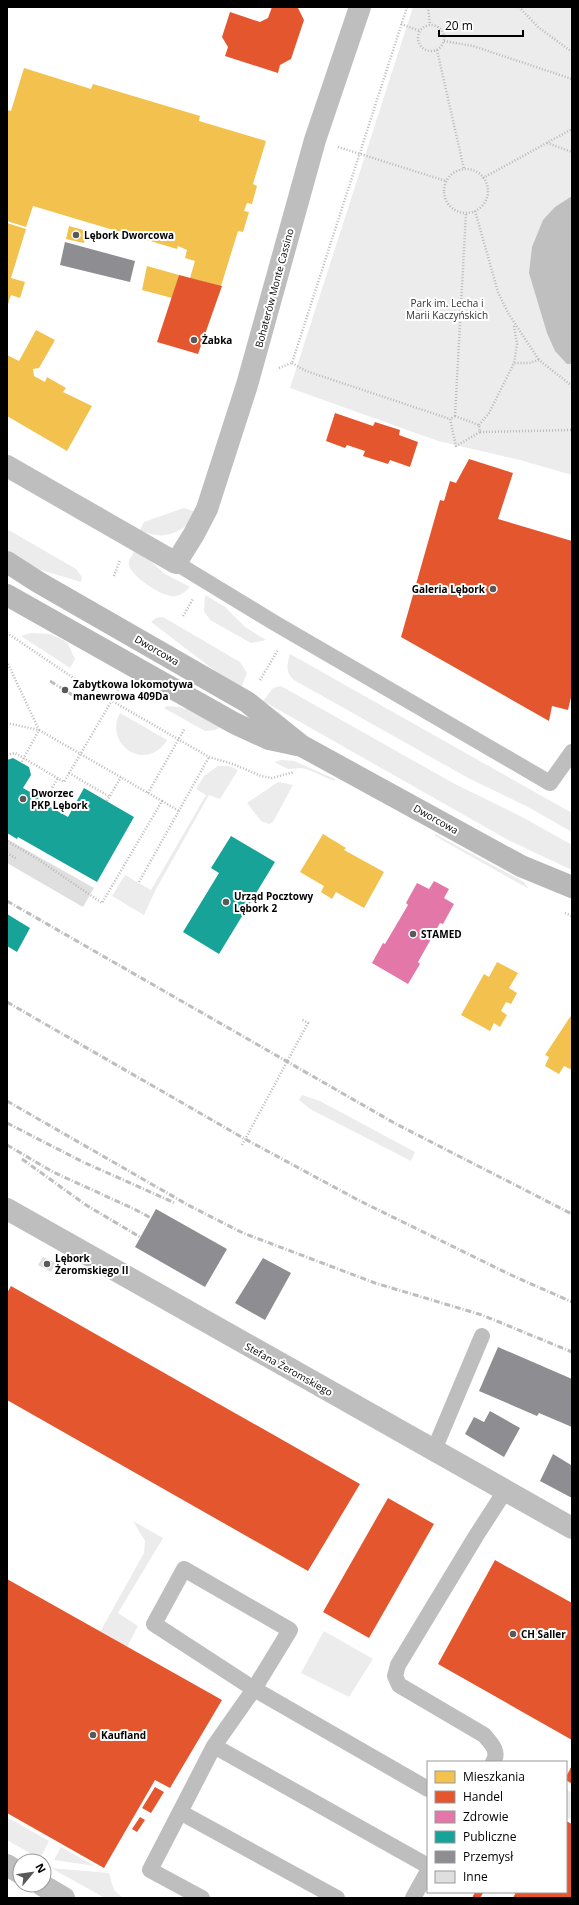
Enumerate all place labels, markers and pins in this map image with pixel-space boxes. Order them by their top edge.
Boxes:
place label: Lębork Dworcowa [84,228,174,242]
marker: Lębork Dworcowa [71,230,81,240]
place label: Żabka [202,333,232,347]
marker: Żabka [189,335,199,345]
place label: Galeria Lębork [412,582,486,596]
marker: Galeria Lębork [488,584,498,594]
place label: Zabytkowa lokomotywa manewrowa 409Da [73,677,193,703]
marker: Zabytkowa lokomotywa manewrowa 409Da [60,685,70,695]
place label: Dworzec PKP Lębork [31,786,88,812]
marker: Dworzec PKP Lębork [18,794,28,804]
place label: Urząd Pocztowy Lębork 2 [234,889,314,915]
marker: Urząd Pocztowy Lębork 2 [221,897,231,907]
place label: STAMED [421,927,462,941]
marker: STAMED [408,929,418,939]
place label: Lębork Żeromskiego II [55,1251,128,1277]
marker: Lębork Żeromskiego II [42,1259,52,1269]
place label: CH Saller [521,1627,566,1641]
marker: CH Saller [508,1629,518,1639]
place label: Kaufland [101,1728,146,1742]
marker: Kaufland [88,1730,98,1740]

